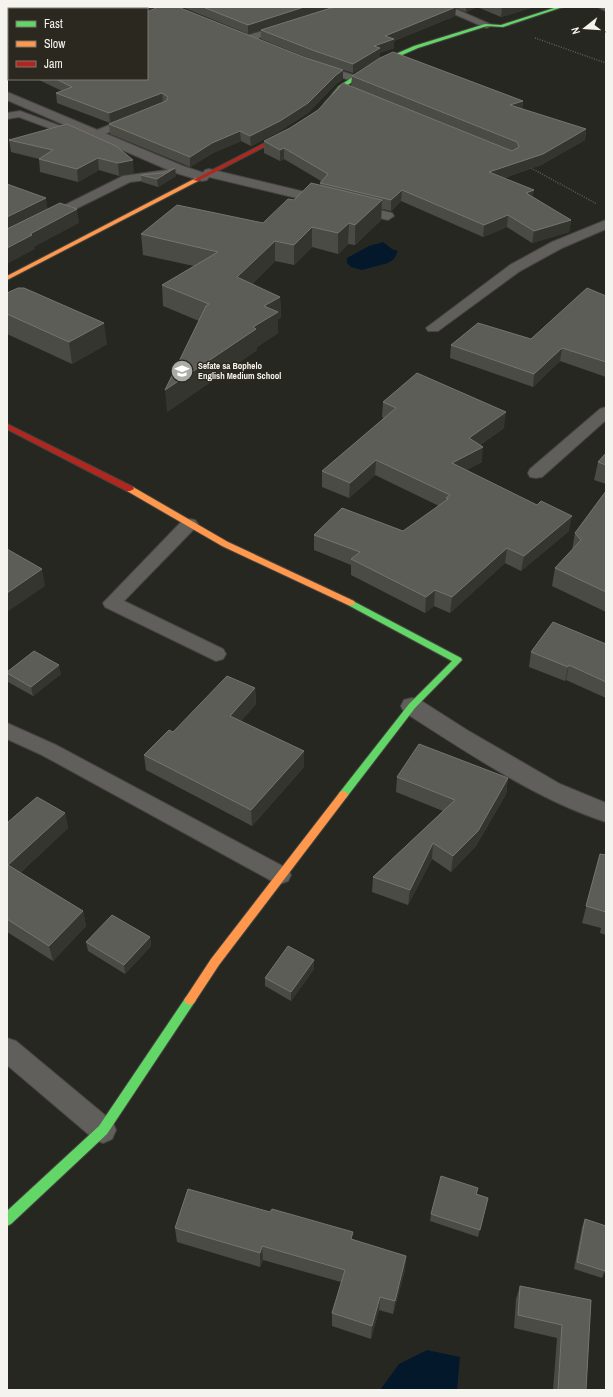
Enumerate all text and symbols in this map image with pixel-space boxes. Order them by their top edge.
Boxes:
legend [8,8,148,80]
north arrow [565,8,605,48]
text: Fast [44,16,63,32]
text: N [568,26,583,36]
text: Slow [44,36,66,52]
text: Jam [44,56,63,72]
school or university icon: Sefate sa Bophelo English Medium School [169,358,195,384]
place label: Sefate sa Bophelo English Medium School [198,360,281,382]

